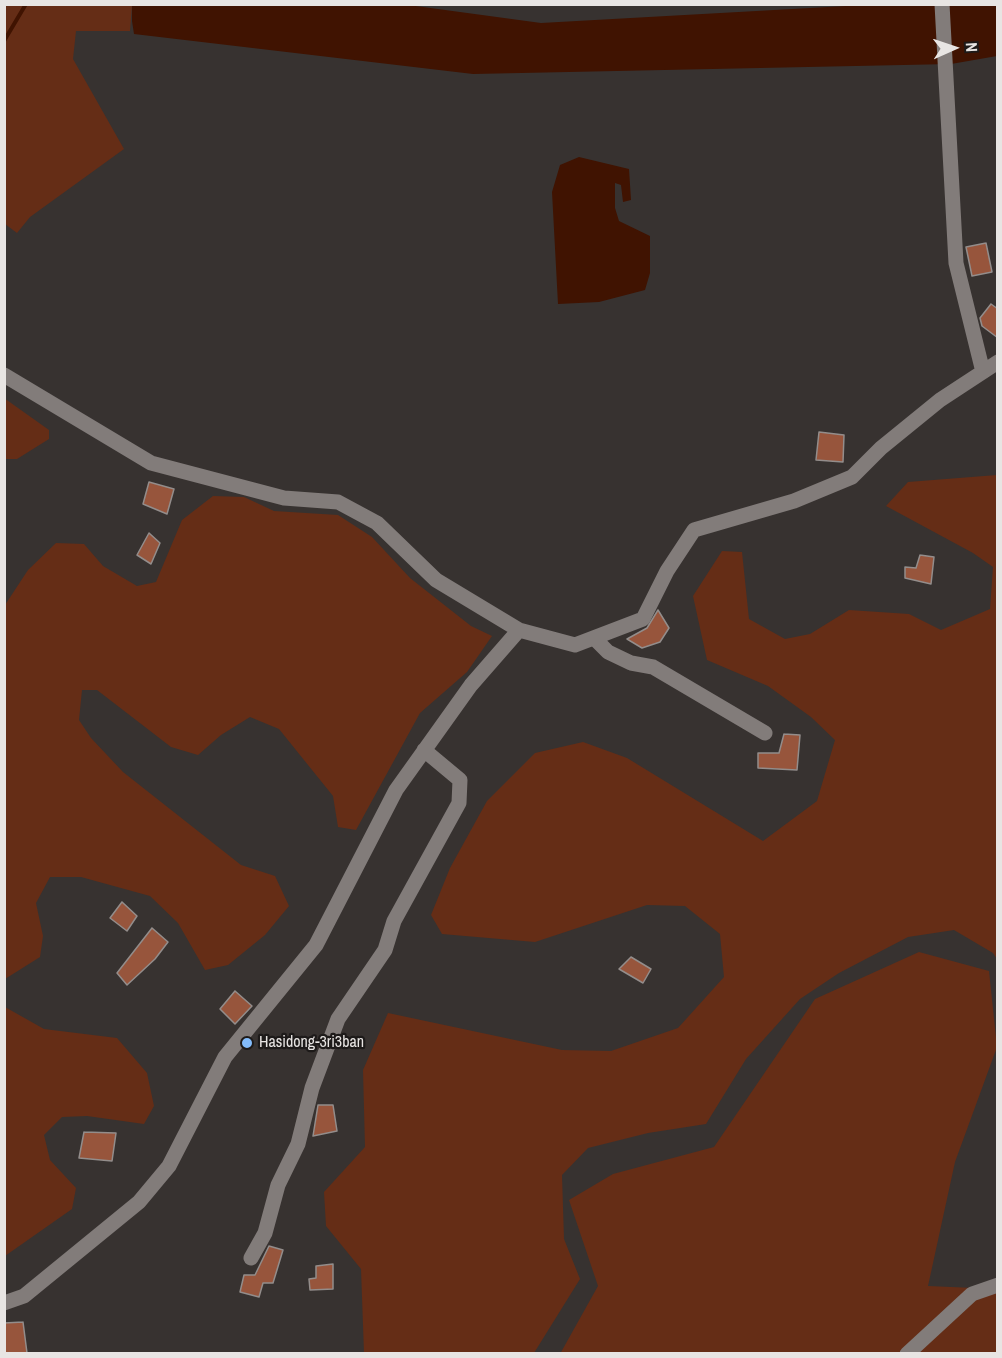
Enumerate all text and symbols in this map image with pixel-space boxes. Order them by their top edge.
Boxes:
north arrow [924,18,984,78]
text: N [961,42,983,52]
place label: Hasidong-3ri3ban [259,1033,364,1053]
marker: Hasidong-3ri3ban [240,1036,254,1050]

